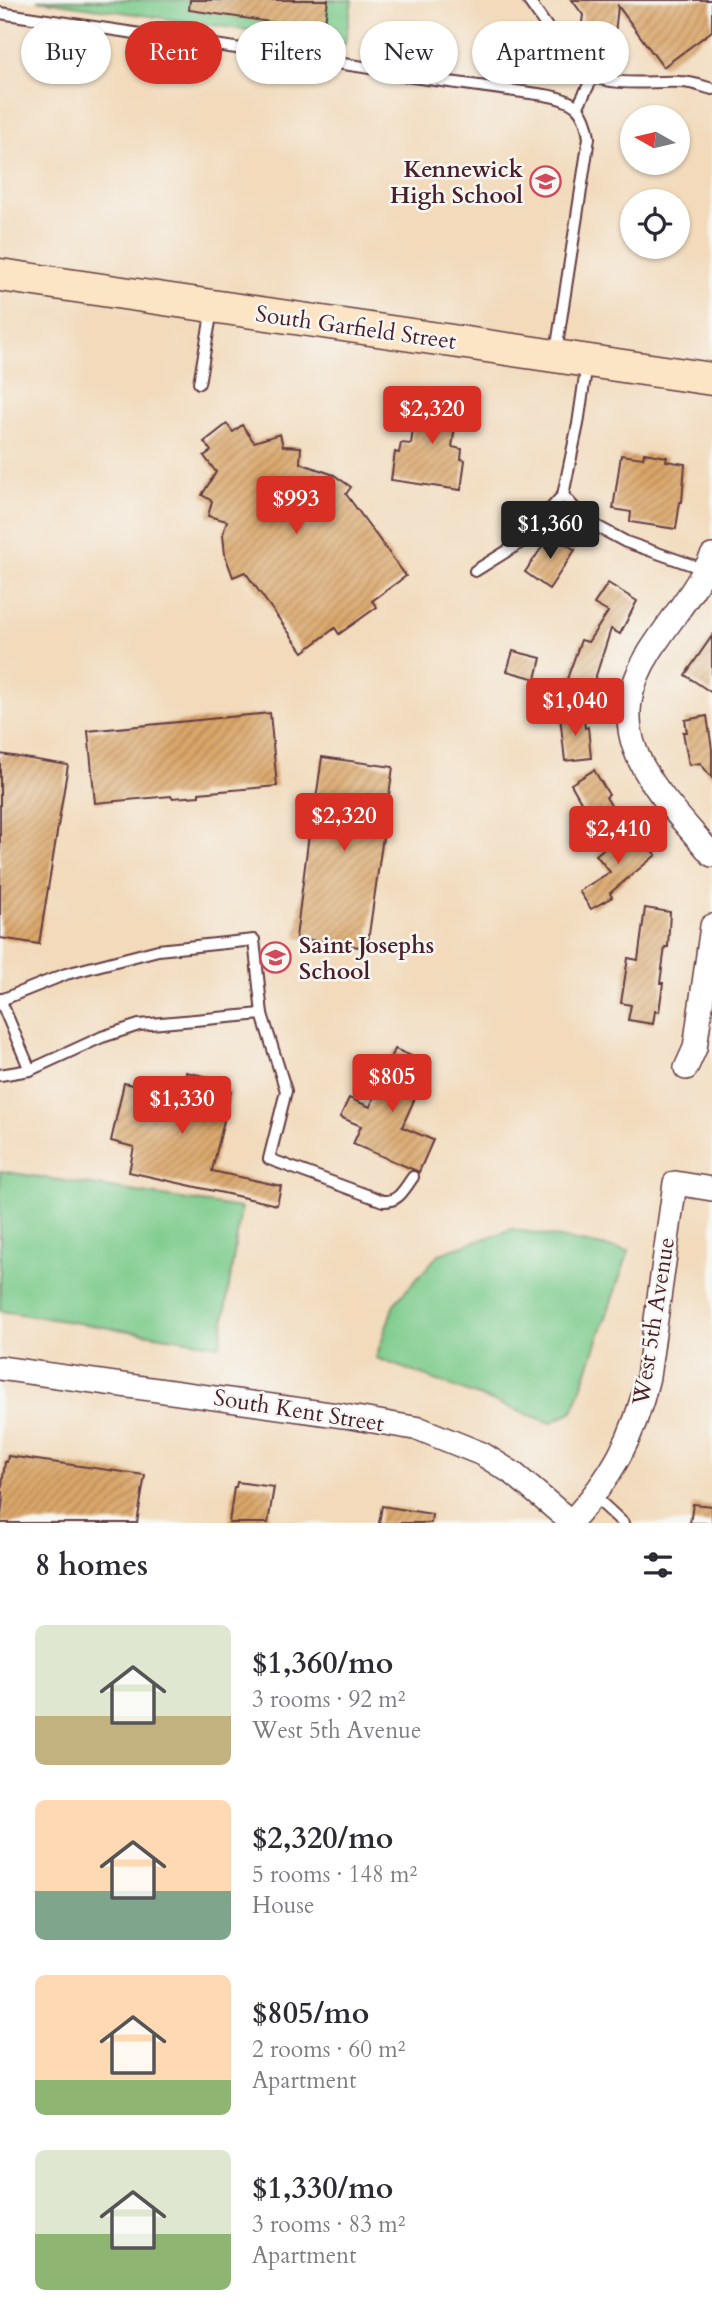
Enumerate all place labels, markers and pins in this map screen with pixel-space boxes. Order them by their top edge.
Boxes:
place label: Kennewick High School [390,154,524,211]
school or university icon: Kennewick High School [529,165,563,199]
pin: $2,320 [375,386,489,446]
pin: $993 [255,476,337,536]
pin: $1,360 [493,502,607,561]
pin: $1,040 [518,678,632,738]
pin: $2,320 [287,794,401,853]
pin: $2,410 [561,806,675,866]
place label: Saint Josephs School [299,930,434,987]
school or university icon: Saint Josephs School [259,941,293,975]
pin: $805 [351,1054,433,1114]
pin: $1,330 [125,1076,239,1136]

